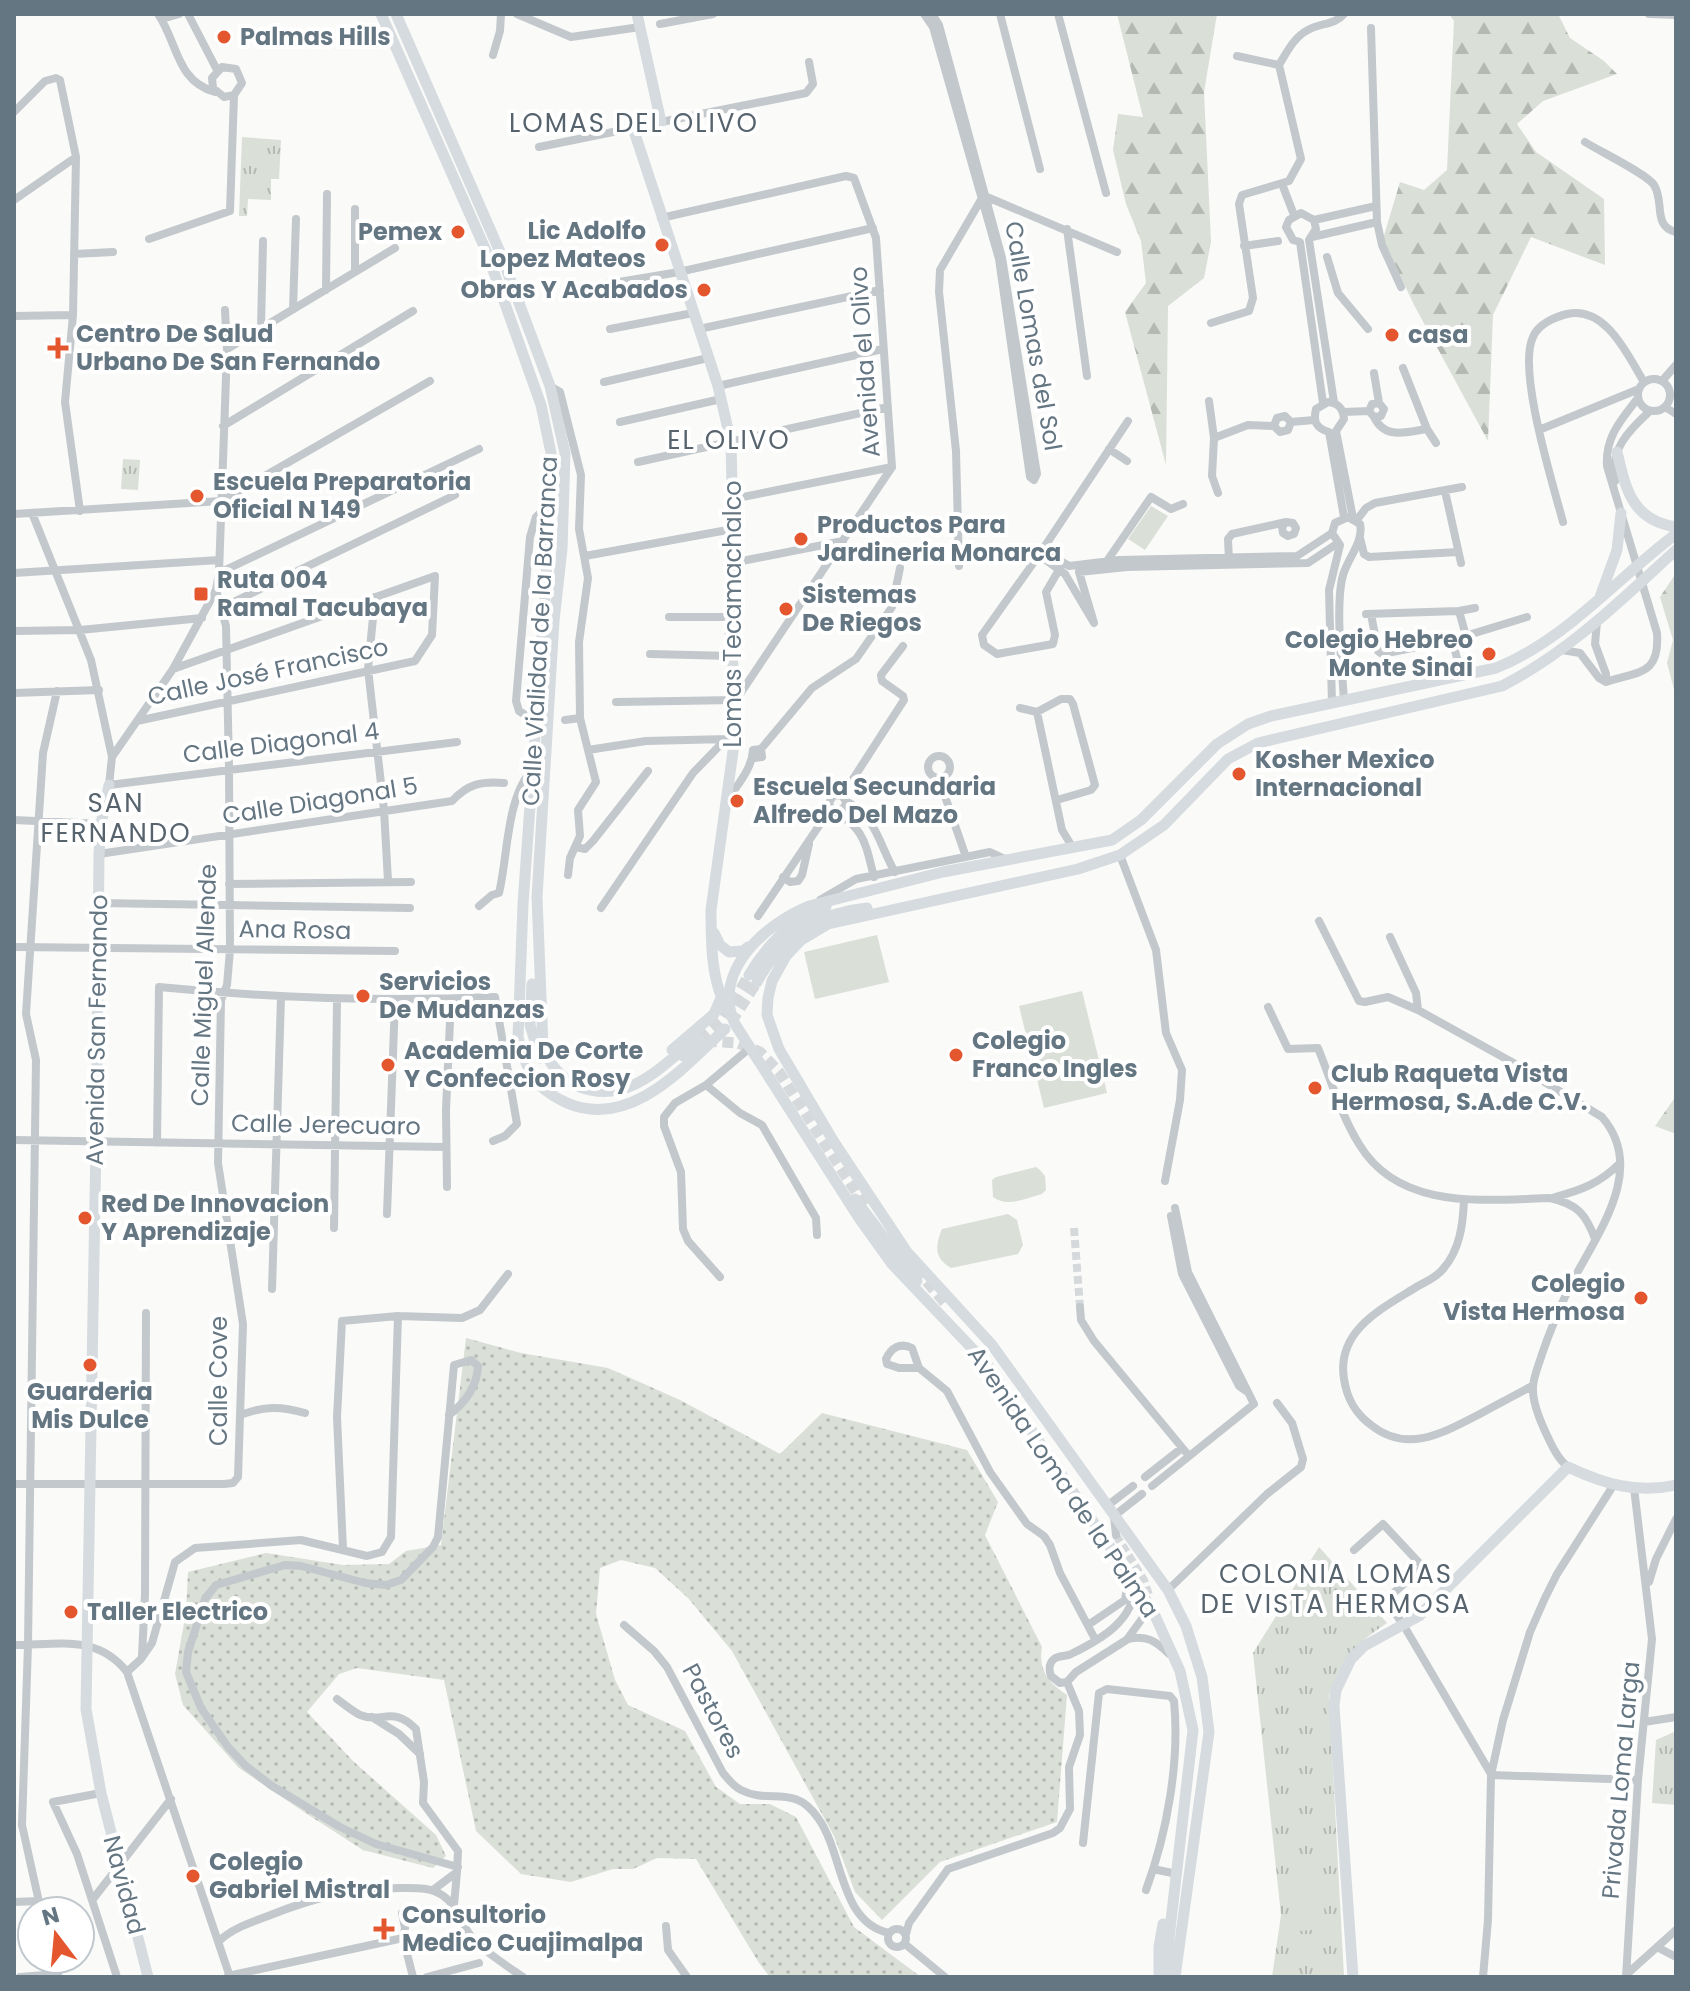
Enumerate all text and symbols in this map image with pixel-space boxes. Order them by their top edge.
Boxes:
place label: Palmas Hills [240,20,391,53]
marker: Palmas Hills [215,28,233,46]
district label: LOMAS DEL OLIVO [509,105,759,141]
place label: Lic Adolfo Lopez Mateos [480,214,646,275]
place label: Pemex [358,215,443,248]
street label: Calle Lomas del Sol [997,219,1070,453]
marker: Pemex [449,223,467,241]
marker: Lic Adolfo Lopez Mateos [653,236,671,254]
street label: Avenida el Olivo [841,265,888,459]
place label: Obras Y Acabados [461,273,688,306]
marker: Obras Y Acabados [695,281,713,299]
place label: Centro De Salud Urbano De San Fernando [76,317,380,378]
place label: casa [1408,318,1469,351]
marker: casa [1383,326,1401,344]
marker: Centro De Salud Urbano De San Fernando [47,337,69,359]
district label: EL OLIVO [667,422,791,458]
street label: Calle Vialidad de la Barranca [514,455,565,807]
place label: Escuela Preparatoria Oficial N 149 [213,465,471,526]
street label: Lomas Tecamachalco [716,480,749,748]
marker: Escuela Preparatoria Oficial N 149 [188,487,206,505]
place label: Productos Para Jardineria Monarca [817,508,1061,569]
marker: Productos Para Jardineria Monarca [792,530,810,548]
place label: Ruta 004 Ramal Tacubaya [217,563,428,624]
place label: Sistemas De Riegos [802,578,922,639]
marker: Ruta 004 Ramal Tacubaya [192,585,210,603]
marker: Sistemas De Riegos [777,600,795,618]
place label: Colegio Hebreo Monte Sinai [1285,623,1473,684]
street label: Calle José Francisco [144,630,391,713]
marker: Colegio Hebreo Monte Sinai [1480,645,1498,663]
street label: Calle Diagonal 4 [181,714,381,771]
place label: Kosher Mexico Internacional [1255,743,1435,804]
marker: Kosher Mexico Internacional [1230,765,1248,783]
street label: Calle Diagonal 5 [220,769,420,832]
place label: Escuela Secundaria Alfredo Del Mazo [753,770,996,831]
district label: SAN FERNANDO [40,785,192,851]
marker: Escuela Secundaria Alfredo Del Mazo [728,792,746,810]
street label: Calle Miguel Allende [183,863,224,1107]
street label: Avenida San Fernando [78,894,115,1166]
street label: Ana Rosa [238,912,352,947]
place label: Servicios De Mudanzas [379,965,545,1026]
marker: Servicios De Mudanzas [354,987,372,1005]
place label: Colegio Franco Ingles [972,1024,1138,1085]
place label: Academia De Corte Y Confeccion Rosy [404,1034,643,1095]
marker: Colegio Franco Ingles [947,1046,965,1064]
marker: Academia De Corte Y Confeccion Rosy [379,1056,397,1074]
place label: Club Raqueta Vista Hermosa, S.A.de C.V. [1331,1057,1587,1118]
marker: Club Raqueta Vista Hermosa, S.A.de C.V. [1306,1079,1324,1097]
street label: Calle Jerecuaro [231,1106,421,1143]
place label: Red De Innovacion Y Aprendizaje [101,1187,329,1248]
marker: Red De Innovacion Y Aprendizaje [76,1209,94,1227]
place label: Colegio Vista Hermosa [1443,1267,1625,1328]
marker: Colegio Vista Hermosa [1632,1289,1650,1307]
street label: Calle Cove [202,1316,235,1446]
street label: Avenida Loma de la Palma [960,1340,1167,1624]
marker: Guarderia Mis Dulce [81,1356,99,1374]
place label: Guarderia Mis Dulce [27,1375,153,1436]
district label: COLONIA LOMAS DE VISTA HERMOSA [1200,1556,1472,1622]
place label: Taller Electrico [87,1595,268,1628]
marker: Taller Electrico [62,1603,80,1621]
street label: Pastores [675,1657,752,1764]
street label: Privada Loma Larga [1594,1660,1647,1900]
street label: Navidad [95,1832,154,1938]
place label: Colegio Gabriel Mistral [209,1845,390,1906]
marker: Colegio Gabriel Mistral [184,1867,202,1885]
north arrow [16,1895,96,1975]
place label: Consultorio Medico Cuajimalpa [402,1898,643,1959]
text: N [38,1899,63,1933]
marker: Consultorio Medico Cuajimalpa [373,1918,395,1940]

